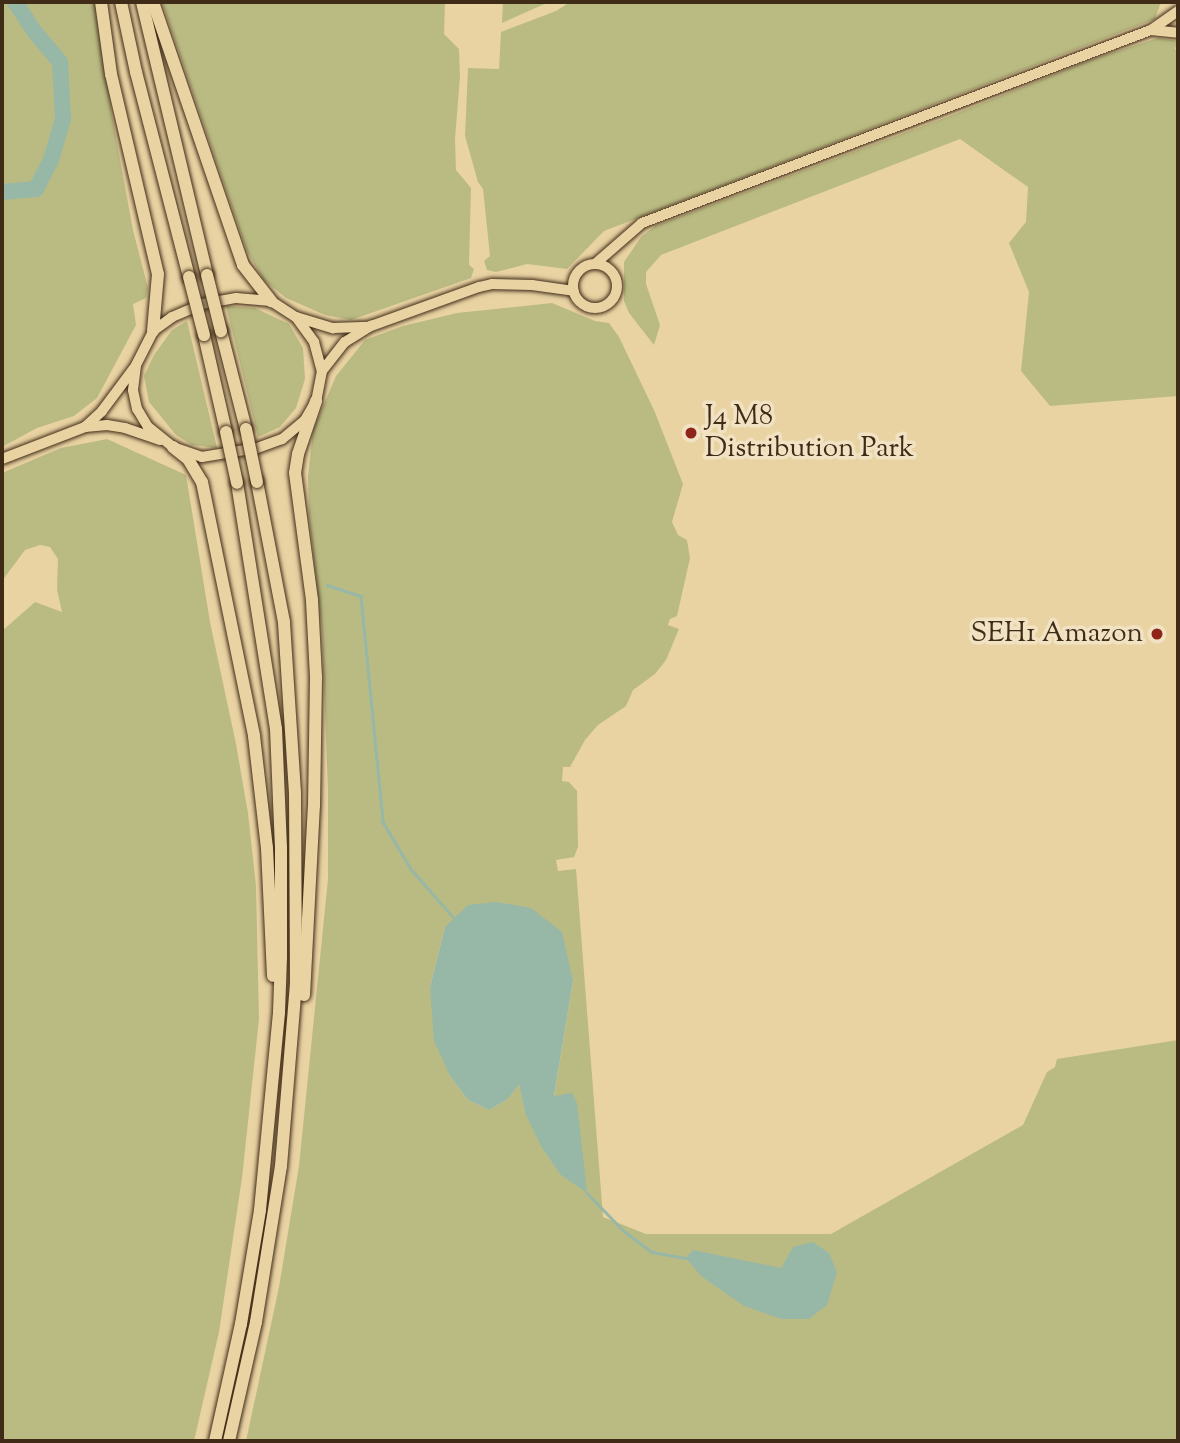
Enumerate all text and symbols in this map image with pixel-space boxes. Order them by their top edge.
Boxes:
place label: J4 M8 Distribution Park [705,400,914,466]
marker: J4 M8 Distribution Park [683,425,699,441]
place label: SEH1 Amazon [971,617,1143,651]
marker: SEH1 Amazon [1149,626,1165,642]

